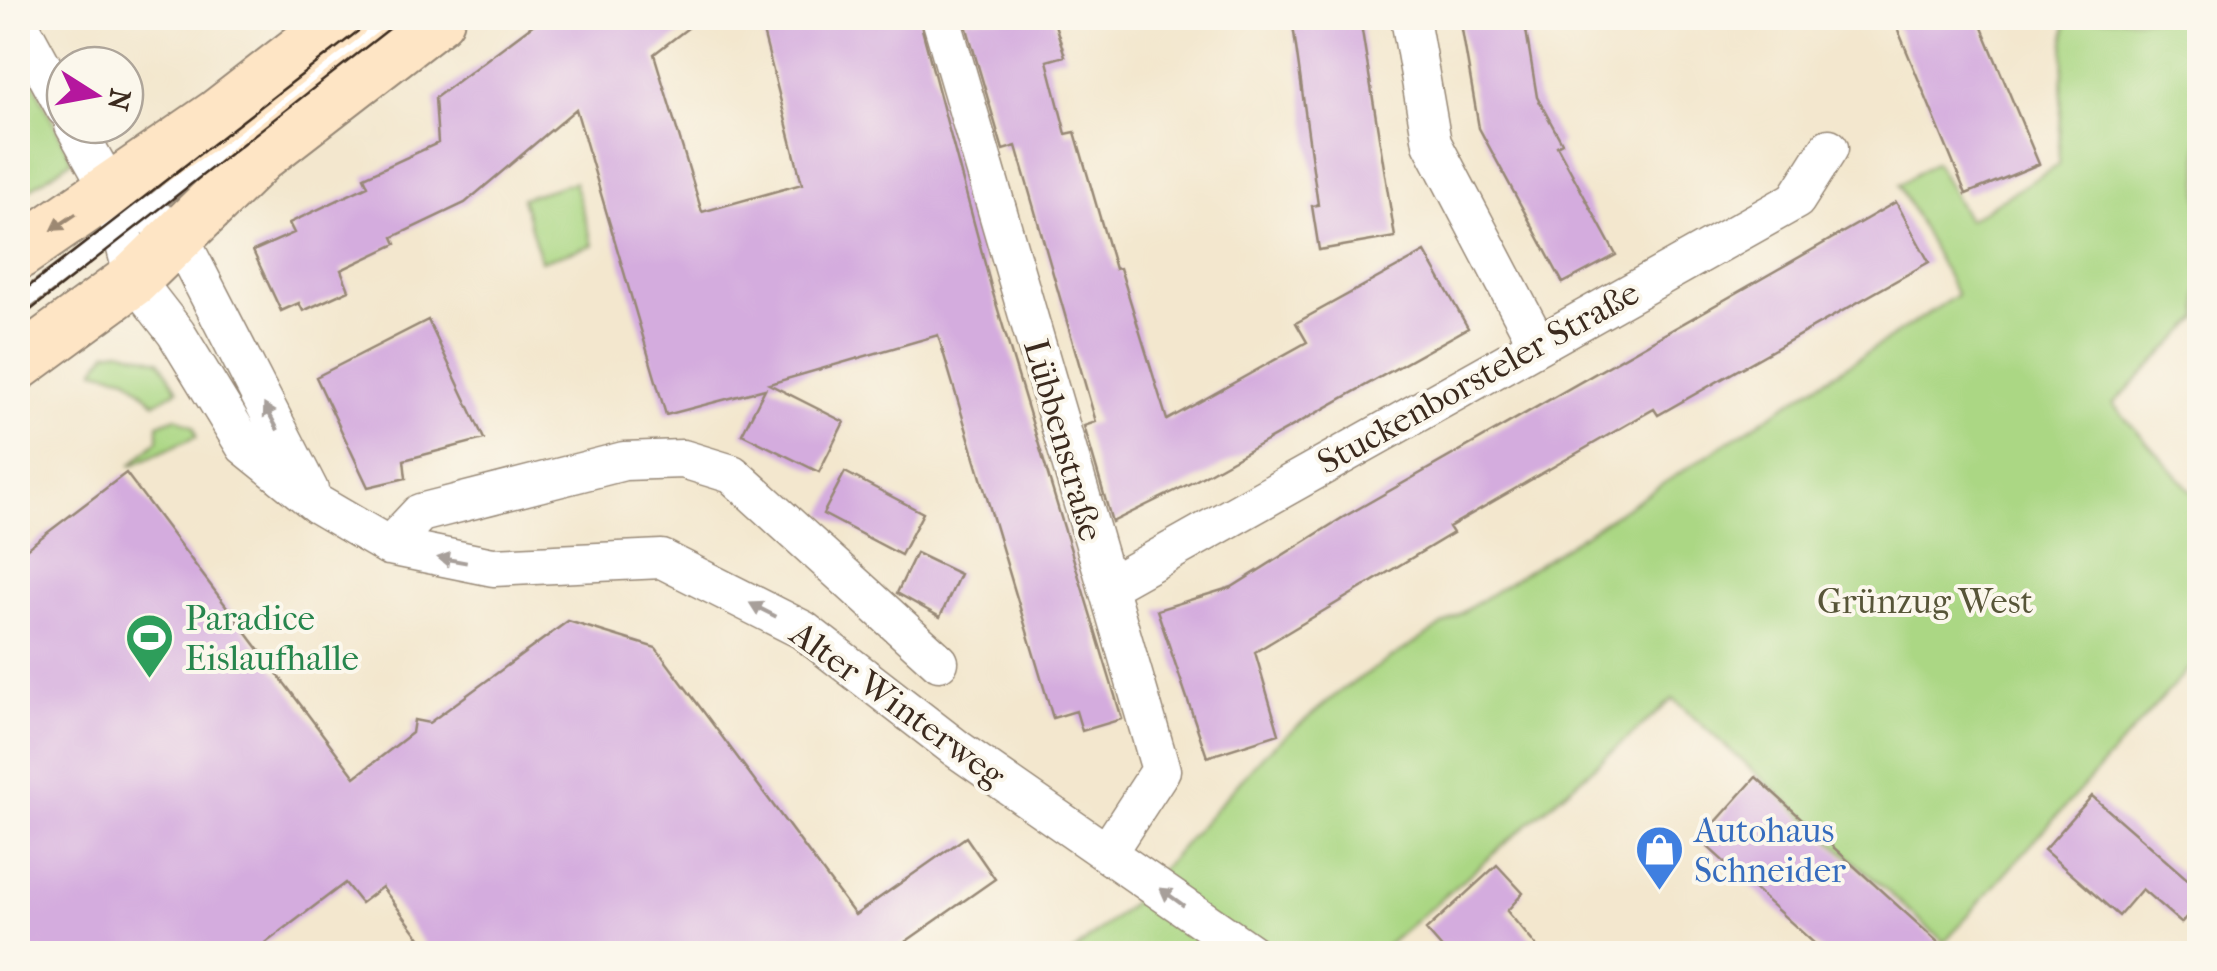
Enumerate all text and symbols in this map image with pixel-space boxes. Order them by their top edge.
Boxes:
north arrow [45,45,145,145]
text: N [101,86,137,114]
one-way arrow [51,212,78,231]
street label: Stuckenborsteler Straße [1310,272,1646,483]
street label: Lübbenstraße [1015,335,1112,546]
one-way arrow [263,403,280,432]
one-way arrow [435,552,467,567]
park label: Grünzug West [1817,581,2034,622]
place label: Paradice Eislaufhalle [185,598,359,679]
one-way arrow [749,602,778,619]
sports icon: Paradice Eislaufhalle [124,612,176,680]
street label: Alter Winterweg [781,612,1013,796]
place label: Autohaus Schneider [1692,810,1846,891]
shop icon: Autohaus Schneider [1633,824,1685,892]
one-way arrow [1159,888,1185,908]

